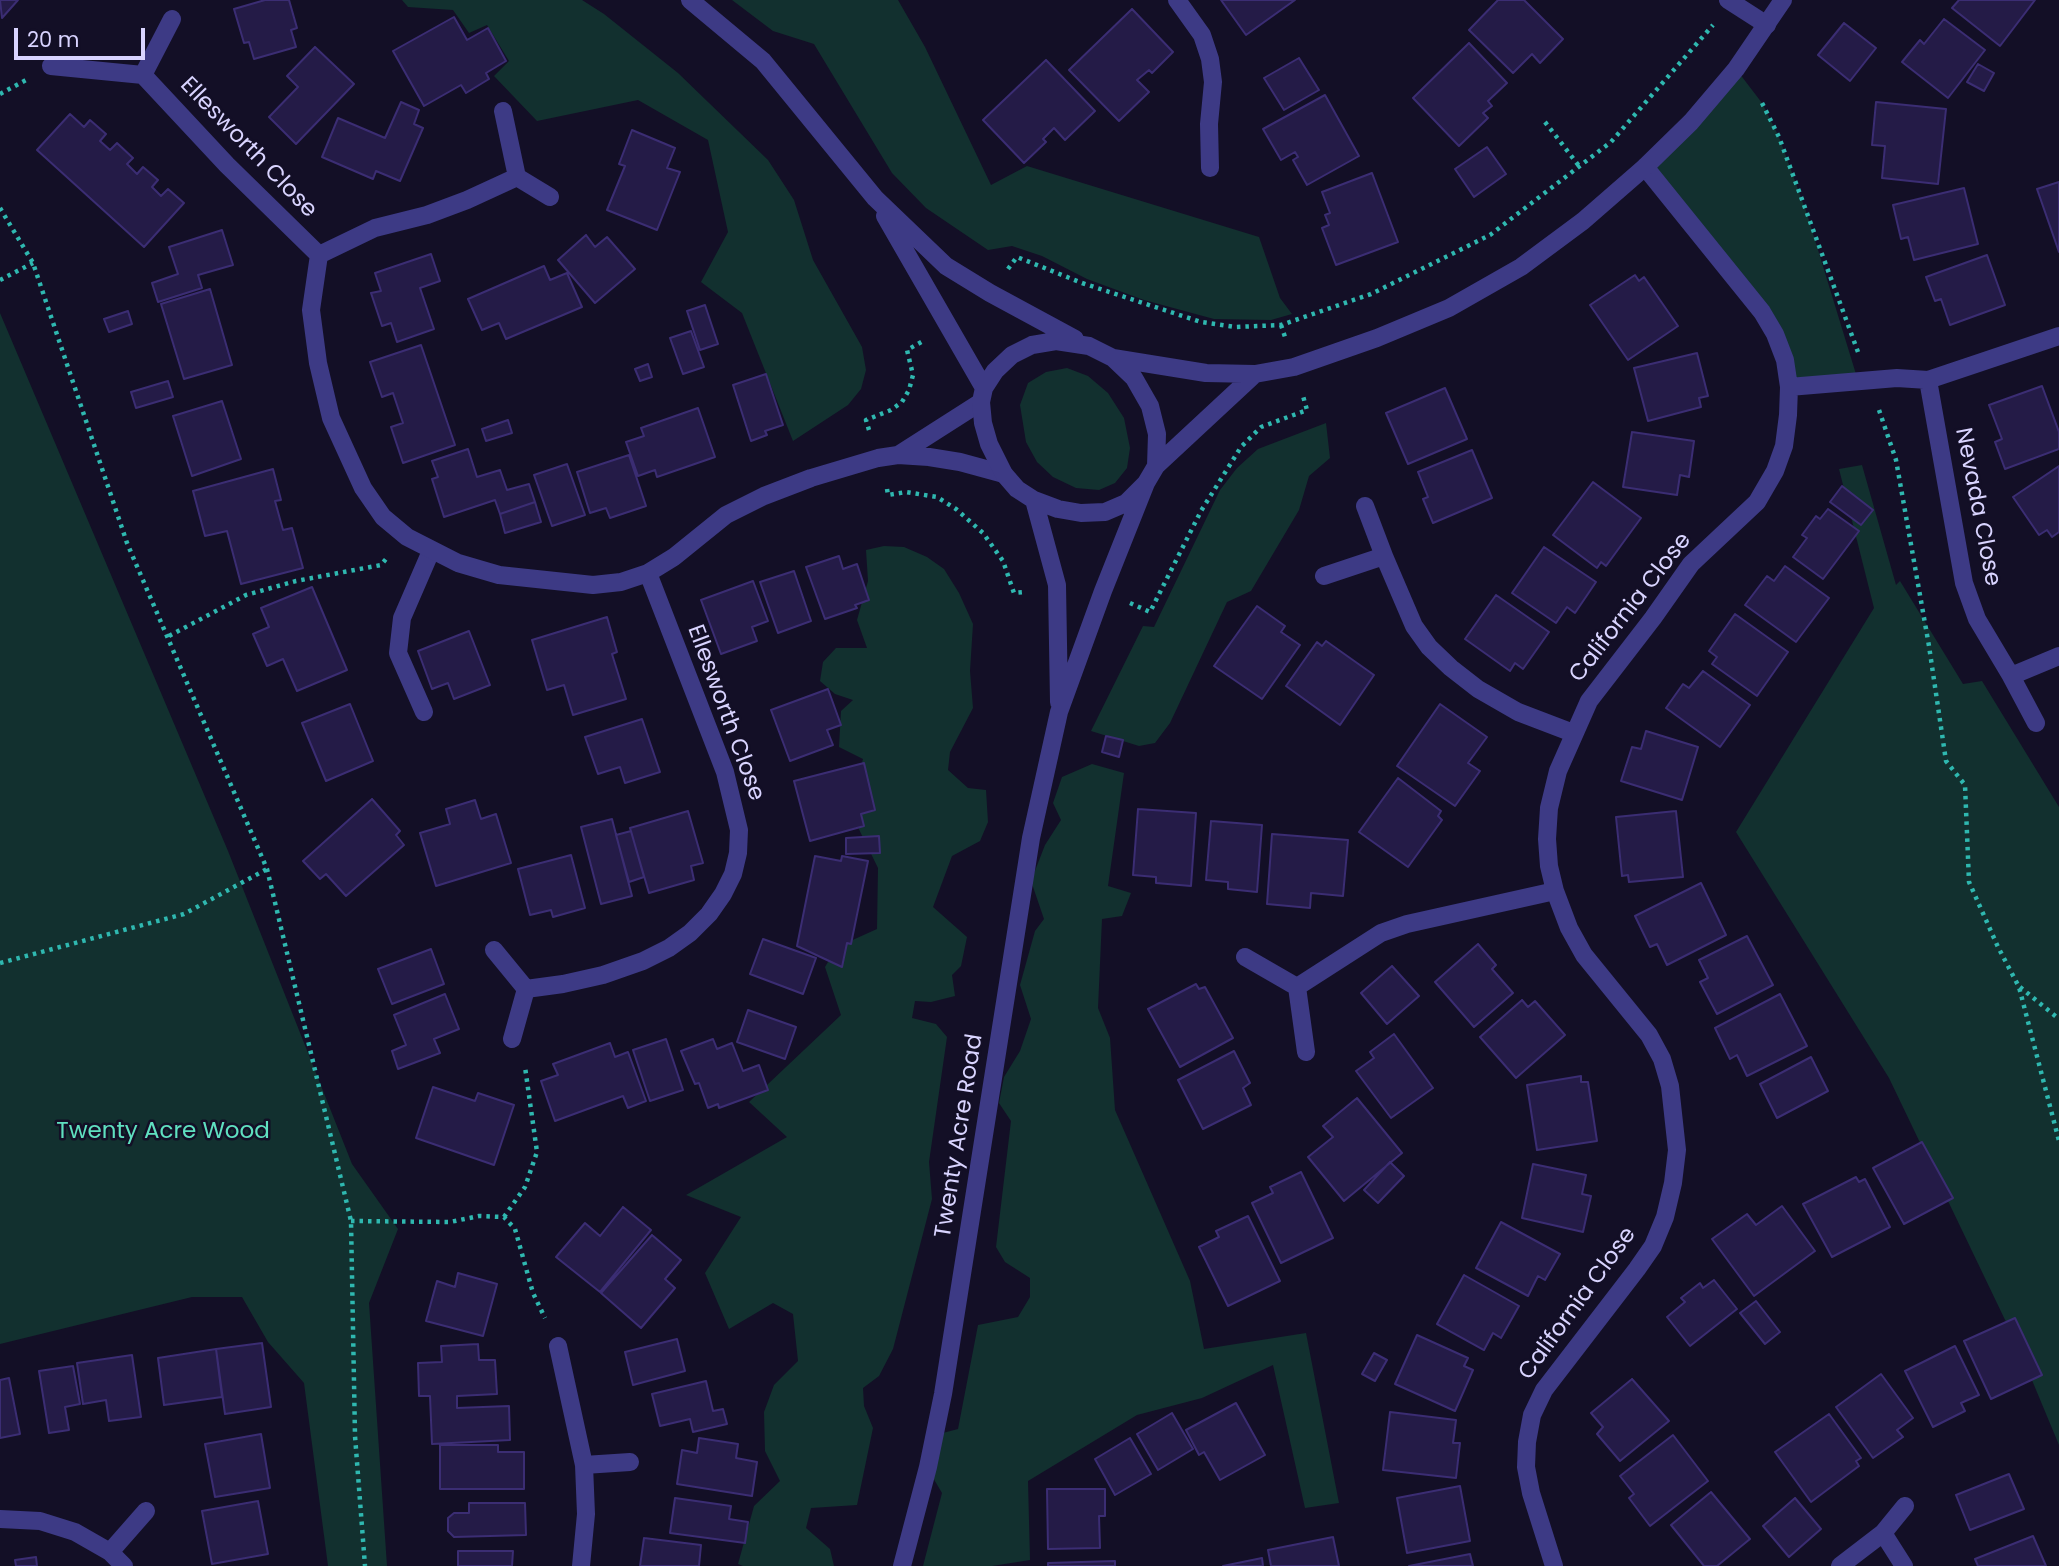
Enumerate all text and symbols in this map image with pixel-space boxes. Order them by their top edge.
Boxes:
scale bar [18,14,149,58]
text: 20 m [27,25,80,54]
street label: Ellesworth Close [174,72,322,224]
street label: Nevada Close [1948,426,2006,588]
street label: California Close [1564,528,1698,688]
street label: Ellesworth Close [680,621,770,805]
street label: Twenty Acre Road [930,1032,990,1240]
park label: Twenty Acre Wood [56,1118,270,1146]
street label: California Close [1513,1222,1643,1386]

